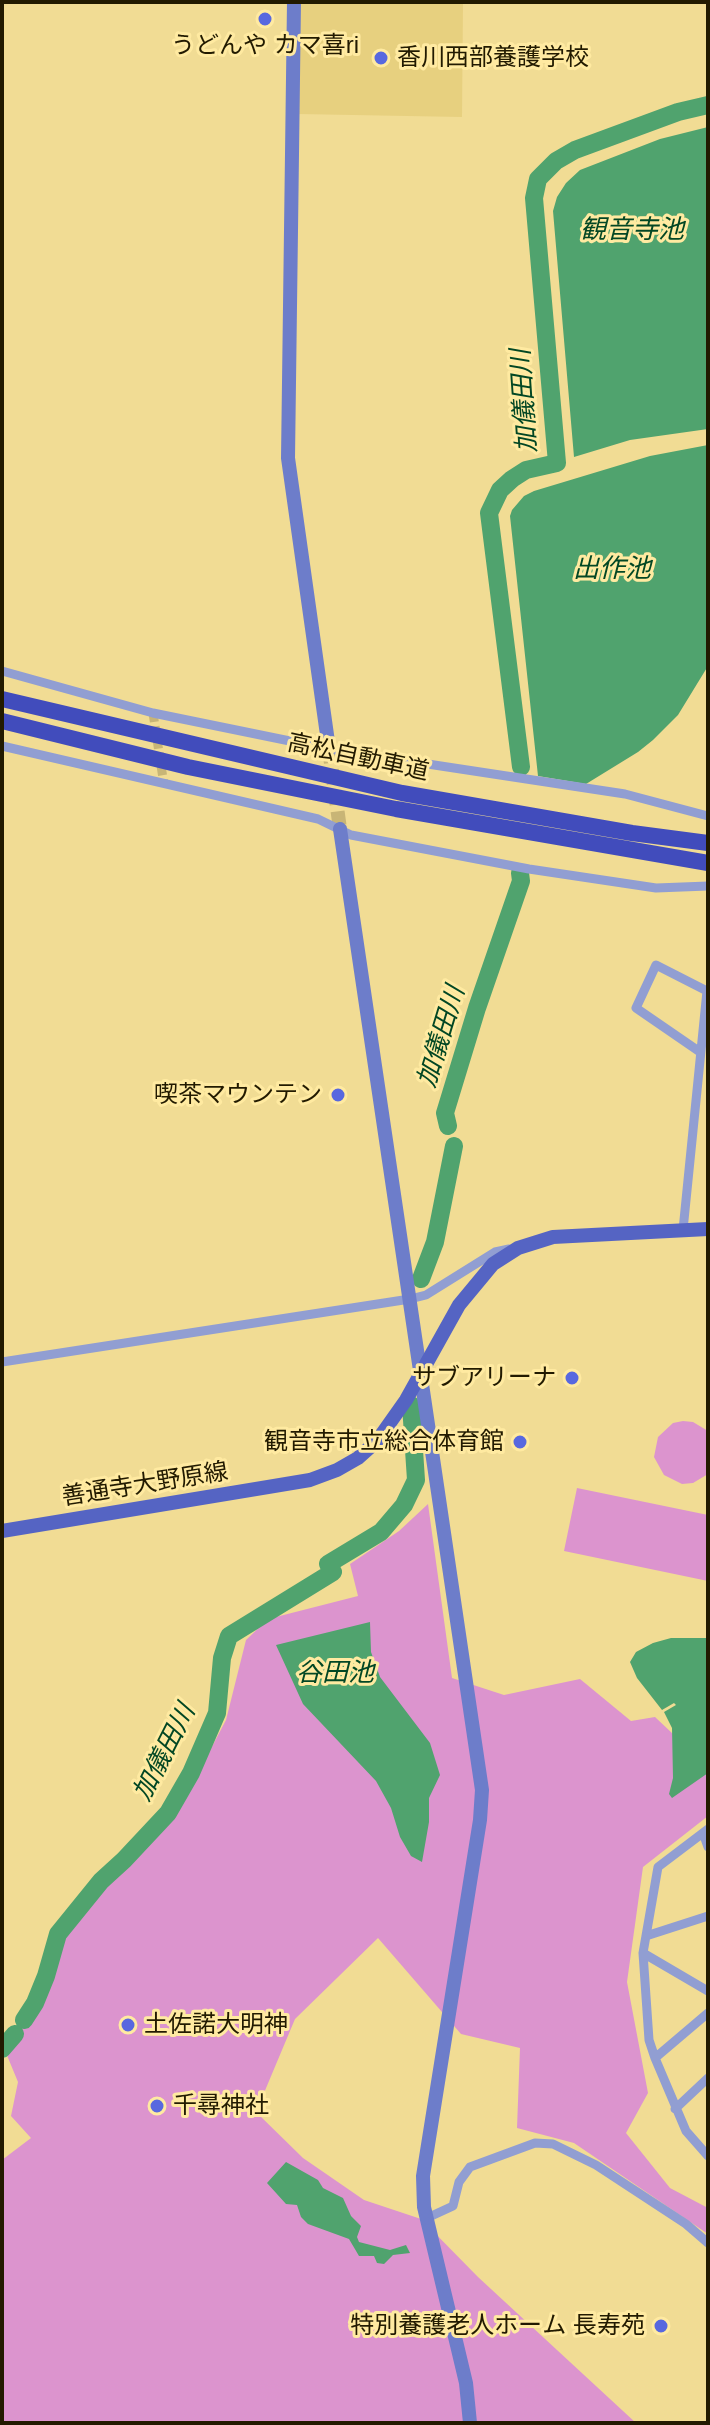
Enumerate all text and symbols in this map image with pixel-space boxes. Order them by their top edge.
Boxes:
marker: うどんや カマ喜ri [256,10,274,28]
place label: うどんや カマ喜ri [171,32,359,60]
place label: 香川西部養護学校 [397,44,589,72]
marker: 香川西部養護学校 [372,49,390,67]
water label: 観音寺池 [580,215,684,247]
water label: 加儀田川 [506,348,544,454]
water label: 出作池 [573,554,651,586]
street label: 高松自動車道 [285,729,431,787]
water label: 加儀田川 [412,983,472,1091]
place label: 喫茶マウンテン [154,1081,322,1109]
marker: 喫茶マウンテン [329,1086,347,1104]
place label: サブアリーナ [412,1364,556,1392]
marker: サブアリーナ [563,1369,581,1387]
place label: 観音寺市立総合体育館 [264,1428,504,1456]
marker: 観音寺市立総合体育館 [511,1433,529,1451]
street label: 善通寺大野原線 [60,1458,230,1512]
water label: 谷田池 [296,1658,374,1690]
water label: 加儀田川 [127,1700,203,1806]
place label: 土佐諾大明神 [144,2011,288,2039]
marker: 土佐諾大明神 [119,2016,137,2034]
place label: 千尋神社 [173,2092,269,2120]
marker: 千尋神社 [148,2097,166,2115]
place label: 特別養護老人ホーム 長寿苑 [350,2312,645,2340]
marker: 特別養護老人ホーム 長寿苑 [652,2317,670,2335]

